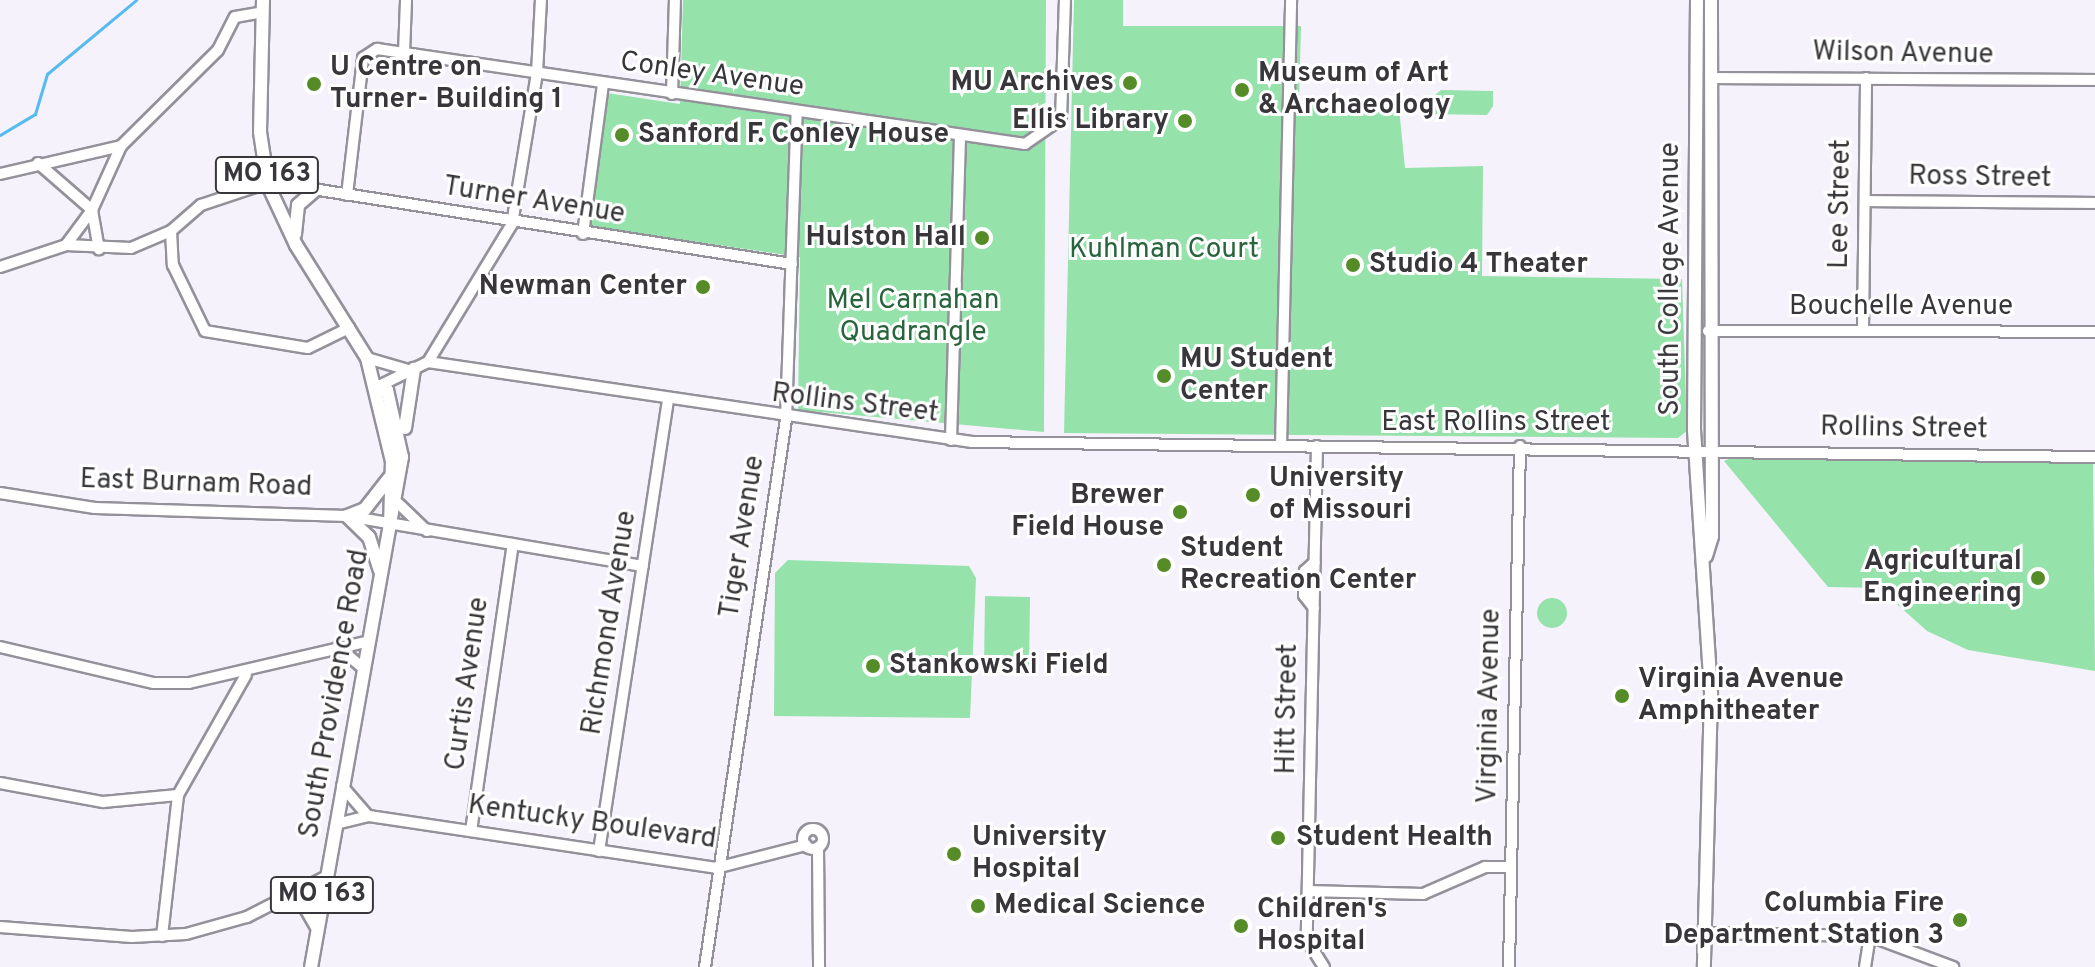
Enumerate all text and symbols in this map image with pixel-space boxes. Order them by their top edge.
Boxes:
street label: Wilson Avenue [1812,36,1994,72]
street label: Conley Avenue [617,45,807,105]
place label: U Centre on Turner- Building 1 [330,51,563,117]
place label: Museum of Art & Archaeology [1258,57,1452,123]
place label: MU Archives [949,66,1114,100]
marker: MU Archives [1121,74,1139,92]
marker: U Centre on Turner- Building 1 [305,75,323,93]
marker: Museum of Art & Archaeology [1233,81,1251,99]
place label: Ellis Library [1012,104,1169,138]
marker: Ellis Library [1176,112,1194,130]
place label: Sanford F. Conley House [638,118,949,152]
marker: Sanford F. Conley House [613,126,631,144]
street label: Lee Street [1823,139,1859,269]
street label: South College Avenue [1654,141,1688,417]
road number: MO 163 [213,153,321,197]
street label: Ross Street [1908,160,2052,196]
street label: Turner Avenue [440,170,628,232]
place label: Hulston Hall [806,221,966,255]
marker: Hulston Hall [973,229,991,247]
park label: Kuhlman Court [1069,233,1259,267]
place label: Studio 4 Theater [1369,248,1588,282]
marker: Studio 4 Theater [1344,256,1362,274]
place label: Newman Center [479,270,687,304]
marker: Newman Center [694,278,712,296]
park label: Mel Carnahan Quadrangle [827,284,999,350]
street label: Bouchelle Avenue [1788,290,2014,324]
place label: MU Student Center [1180,343,1333,409]
marker: MU Student Center [1155,367,1173,385]
street label: Rollins Street [770,377,940,431]
street label: East Rollins Street [1381,406,1611,440]
street label: Rollins Street [1820,411,1988,447]
street label: Tiger Avenue [713,453,773,621]
place label: University of Missouri [1269,462,1412,528]
street label: East Burnam Road [79,463,313,505]
place label: Brewer Field House [1011,479,1164,545]
marker: University of Missouri [1244,486,1262,504]
marker: Brewer Field House [1171,503,1189,521]
street label: Richmond Avenue [576,508,644,738]
place label: Student Recreation Center [1180,532,1417,598]
place label: Agricultural Engineering [1863,545,2022,611]
street label: South Providence Road [293,547,377,841]
marker: Student Recreation Center [1155,556,1173,574]
marker: Agricultural Engineering [2029,569,2047,587]
street label: Curtis Avenue [439,595,497,773]
street label: Virginia Avenue [1471,608,1509,804]
street label: Hitt Street [1270,643,1306,775]
place label: Stankowski Field [889,649,1109,683]
marker: Stankowski Field [864,657,882,675]
place label: Virginia Avenue Amphitheater [1638,663,1845,729]
marker: Virginia Avenue Amphitheater [1613,687,1631,705]
street label: Kentucky Boulevard [466,789,718,857]
place label: University Hospital [972,821,1107,887]
place label: Student Health [1296,821,1493,855]
marker: Student Health [1267,827,1289,849]
marker: University Hospital [943,843,965,865]
road number: MO 163 [268,873,376,917]
place label: Columbia Fire Department Station 3 [1663,887,1944,953]
place label: Medical Science [994,889,1205,923]
place label: Children's Hospital [1257,893,1388,959]
marker: Medical Science [969,897,987,915]
marker: Columbia Fire Department Station 3 [1951,911,1969,929]
marker: Children's Hospital [1232,917,1250,935]

